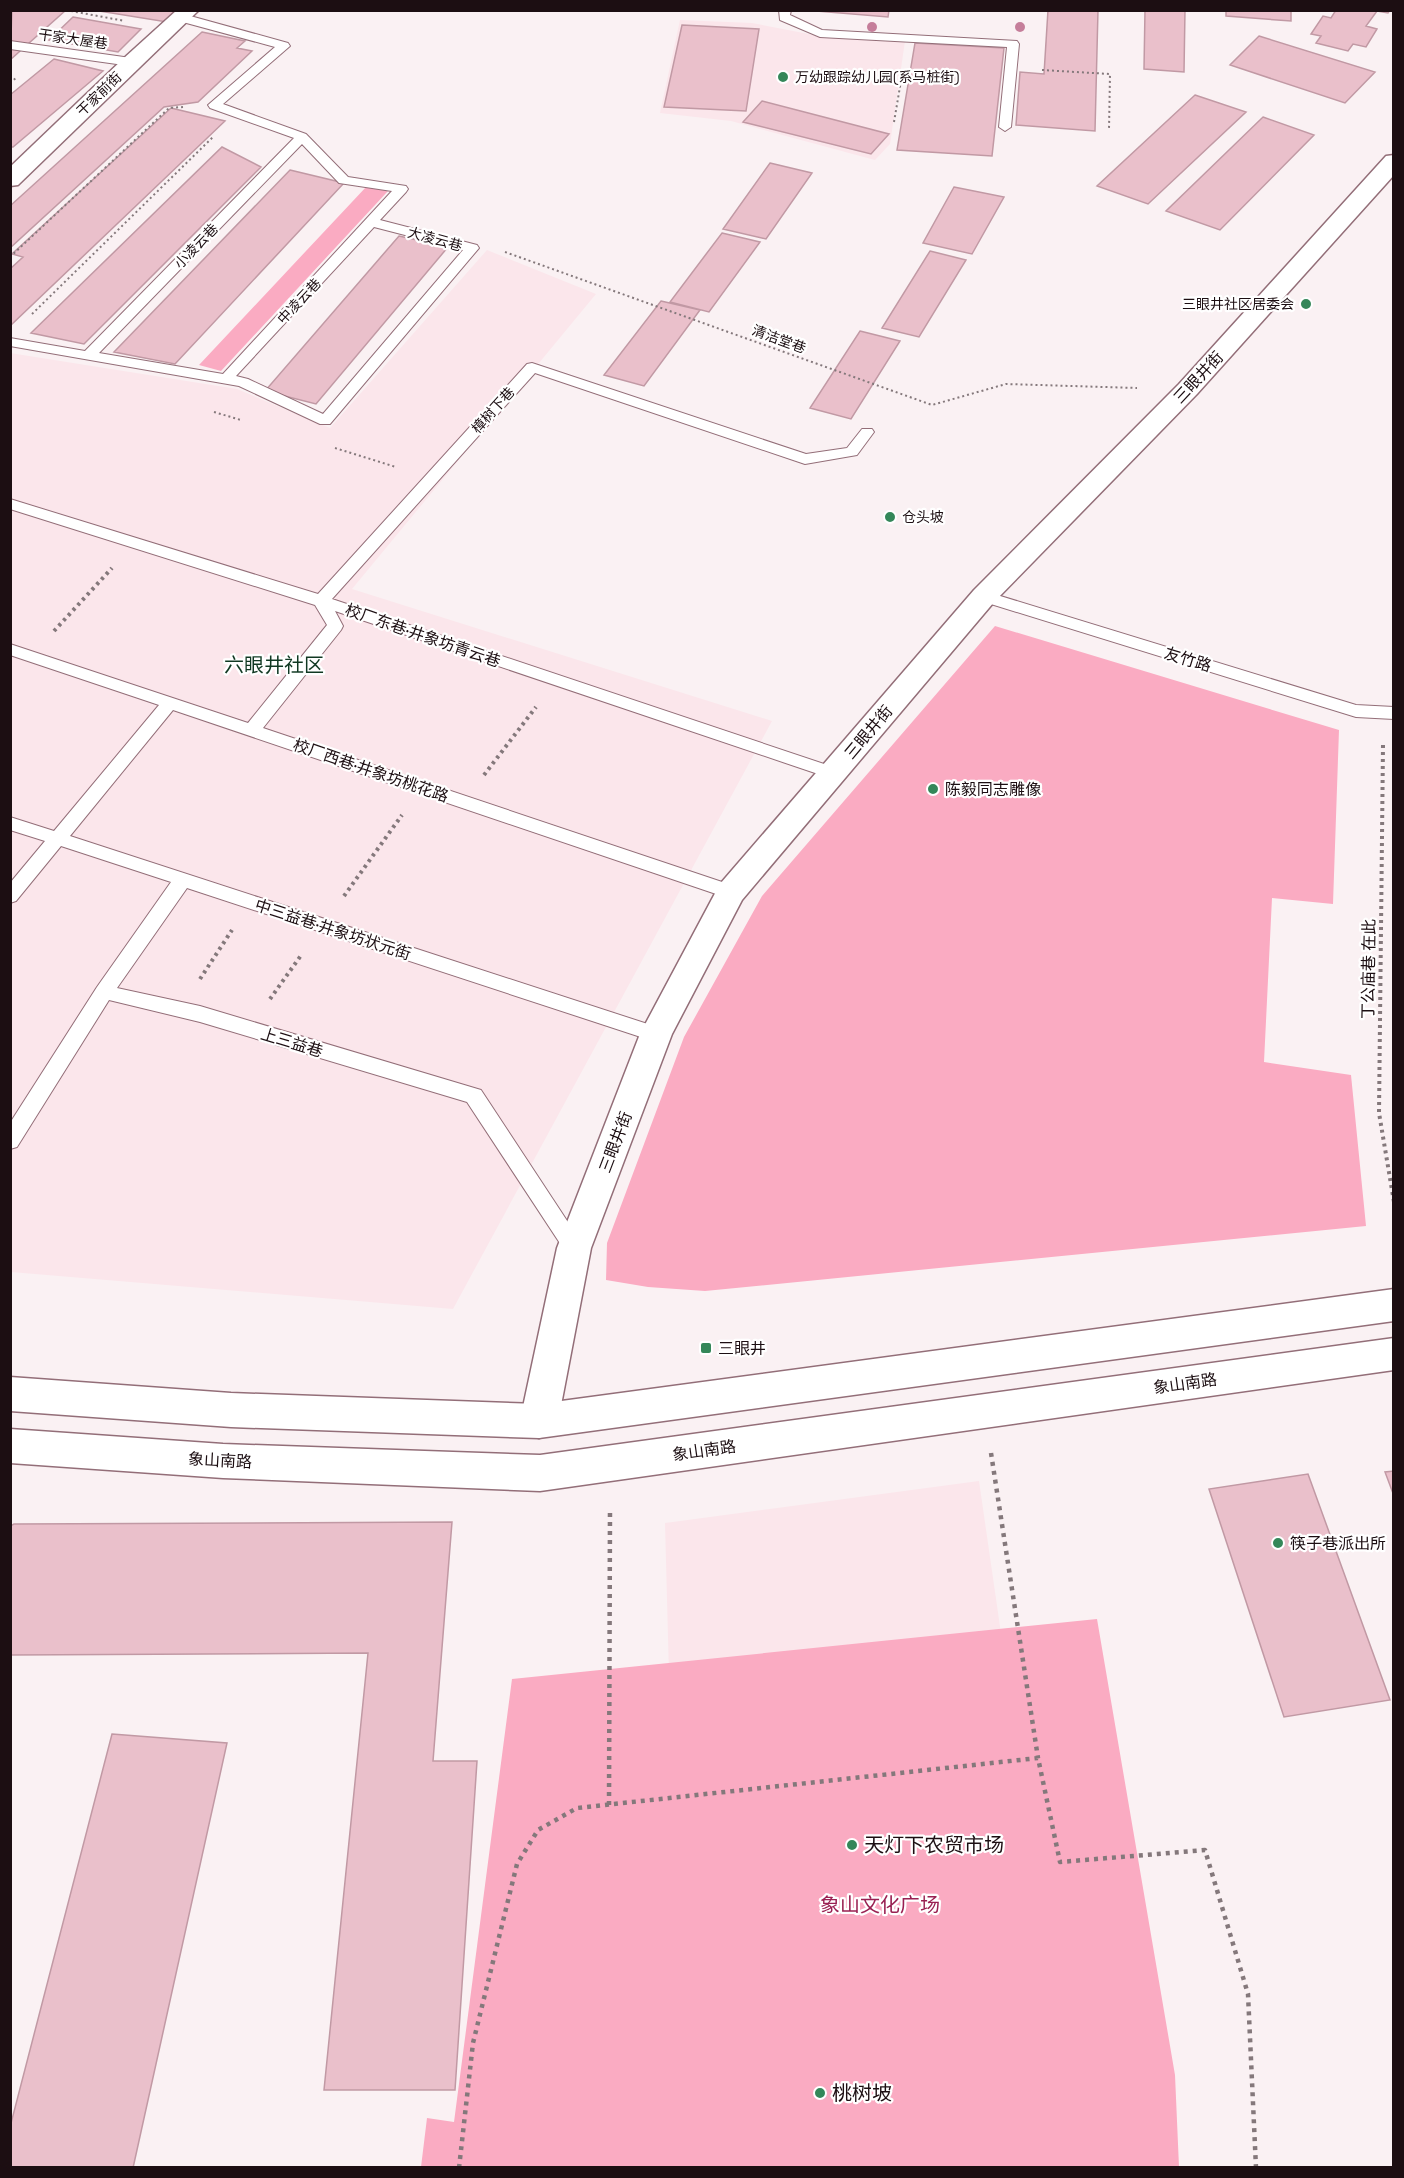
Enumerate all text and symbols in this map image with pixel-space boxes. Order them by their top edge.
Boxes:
street label: 干家大屋巷 [37,25,109,53]
street label: 干家前街 [73,68,125,120]
place label: 万幼跟踪幼儿园(系马桩街) [795,68,960,86]
marker: 万幼跟踪幼儿园(系马桩街) [776,70,790,84]
street label: 小凌云巷 [170,220,222,272]
street label: 大凌云巷 [406,223,464,255]
street label: 中凌云巷 [273,274,325,328]
place label: 三眼井社区居委会 [1182,295,1294,313]
marker: 三眼井社区居委会 [1299,297,1313,311]
street label: 清洁堂巷 [750,321,808,357]
street label: 三眼井街 [1169,347,1228,408]
street label: 樟树下巷 [468,383,518,437]
place label: 仓头坡 [902,508,944,526]
marker: 仓头坡 [883,510,897,524]
street label: 校厂东巷·井象坊青云巷 [342,599,503,672]
street label: 友竹路 [1162,642,1214,677]
district label: 六眼井社区 [224,652,324,678]
street label: 三眼井街 [840,701,897,764]
street label: 校厂西巷·井象坊桃花路 [290,734,451,807]
place label: 陈毅同志雕像 [945,779,1041,800]
marker: 陈毅同志雕像 [926,782,940,796]
street label: 中三益巷·井象坊状元街 [252,894,414,965]
street label: 丁公庙巷 在此 [1357,919,1380,1019]
street label: 上三益巷 [258,1023,326,1062]
street label: 三眼井街 [594,1109,637,1176]
place label: 三眼井 [718,1338,766,1359]
marker: 三眼井 [699,1341,713,1355]
street label: 象山南路 [1152,1369,1218,1398]
street label: 象山南路 [671,1436,737,1465]
street label: 象山南路 [187,1448,252,1473]
place label: 筷子巷派出所 [1290,1533,1386,1554]
marker: 筷子巷派出所 [1271,1536,1285,1550]
place label: 天灯下农贸市场 [864,1832,1004,1858]
marker: 天灯下农贸市场 [845,1838,859,1852]
park label: 象山文化广场 [820,1892,940,1918]
place label: 桃树坡 [832,2080,892,2106]
marker: 桃树坡 [813,2086,827,2100]

